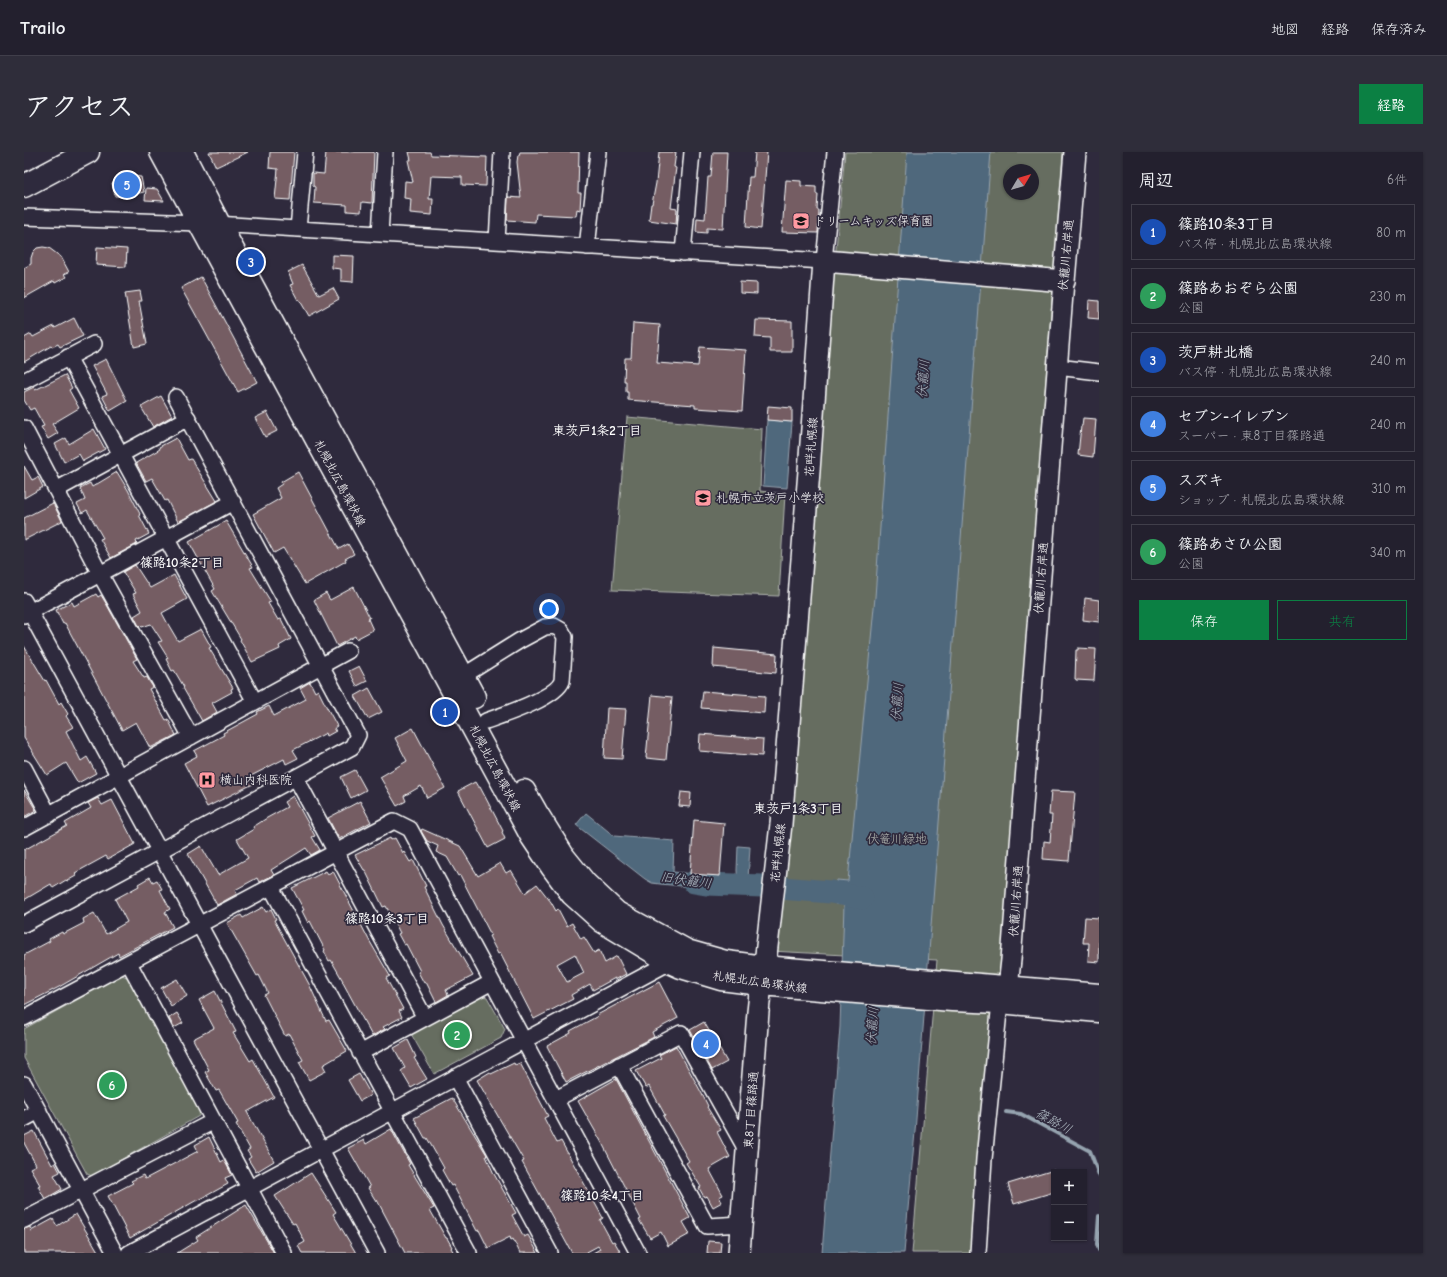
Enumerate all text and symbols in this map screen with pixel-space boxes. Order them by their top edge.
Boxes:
text: Trailo [20,17,66,39]
text: 地図 [1271,21,1299,38]
text: 経路 [1321,21,1349,38]
text: 保存済み [1371,21,1427,38]
button: 経路 [1359,84,1423,124]
text: アクセス [24,91,134,123]
north arrow [1003,164,1039,200]
pin: 5 [114,170,140,200]
text: 周辺 [1139,171,1173,190]
text: 6件 [1387,172,1407,187]
school or university icon: ドリームキッズ保育園 [791,211,811,231]
place label: ドリームキッズ保育園 [814,214,933,228]
text: 篠路10条3丁目 [1178,215,1275,233]
street label: 伏籠川右岸通 [1056,219,1076,291]
text: 1 [1150,225,1156,240]
text: 80 m [1376,225,1406,240]
text: バス停 · 札幌北広島環状線 [1178,236,1332,251]
pin: 3 [238,247,264,277]
text: 篠路あおぞら公園 [1178,279,1298,297]
text: 2 [1150,289,1156,304]
text: 230 m [1370,289,1406,304]
text: 公園 [1178,300,1204,315]
text: 茨戸耕北橋 [1178,343,1253,361]
text: 3 [1150,353,1156,368]
text: 240 m [1370,353,1406,368]
water label: 伏籠川 [914,359,932,399]
text: バス停 · 札幌北広島環状線 [1178,364,1332,379]
text: セブン-イレブン [1178,407,1289,425]
street label: 花畔札幌線 [802,417,820,477]
text: 4 [1150,417,1156,432]
text: 240 m [1370,417,1406,432]
district label: 東茨戸1条2丁目 [552,423,642,438]
text: スーパー · 東8丁目篠路通 [1178,428,1325,443]
street label: 札幌北広島環状線 [311,437,369,529]
text: スズキ [1178,471,1224,489]
text: 5 [1150,481,1156,496]
text: 310 m [1371,481,1406,496]
school or university icon: 札幌市立茨戸小学校 [693,488,713,508]
place label: 札幌市立茨戸小学校 [716,491,824,505]
text: ショップ · 札幌北広島環状線 [1178,492,1344,507]
text: 篠路あさひ公園 [1178,535,1283,553]
street label: 伏籠川右岸通 [1032,542,1050,614]
text: 6 [1150,545,1156,560]
text: 340 m [1370,545,1406,560]
district label: 篠路10条2丁目 [140,555,224,570]
text: 公園 [1178,556,1204,571]
your location [539,599,559,619]
button: 保存 [1139,600,1269,640]
button: 共有 [1277,600,1407,640]
water label: 伏籠川 [888,682,906,722]
pin: 1 [432,697,458,727]
street label: 札幌北広島環状線 [466,722,524,814]
hospital icon: 横山内科医院 [197,770,217,790]
place label: 横山内科医院 [220,773,292,787]
district label: 東茨戸1条3丁目 [753,801,843,816]
street label: 花畔札幌線 [768,822,788,884]
park label: 伏篭川緑地 [867,832,927,846]
street label: 伏籠川右岸通 [1007,865,1025,937]
water label: 旧伏籠川 [659,869,713,891]
district label: 篠路10条3丁目 [345,911,429,926]
street label: 札幌北広島環状線 [711,968,809,996]
water label: 伏籠川 [863,1006,881,1046]
pin: 2 [444,1020,470,1050]
pin: 4 [693,1029,719,1059]
pin: 6 [99,1070,125,1100]
street label: 東8丁目篠路通 [741,1071,761,1149]
water label: 篠路川 [1033,1105,1075,1137]
map controls [1051,1169,1087,1241]
button: + [1051,1169,1087,1205]
district label: 篠路10条4丁目 [560,1188,644,1203]
button: − [1051,1205,1087,1241]

